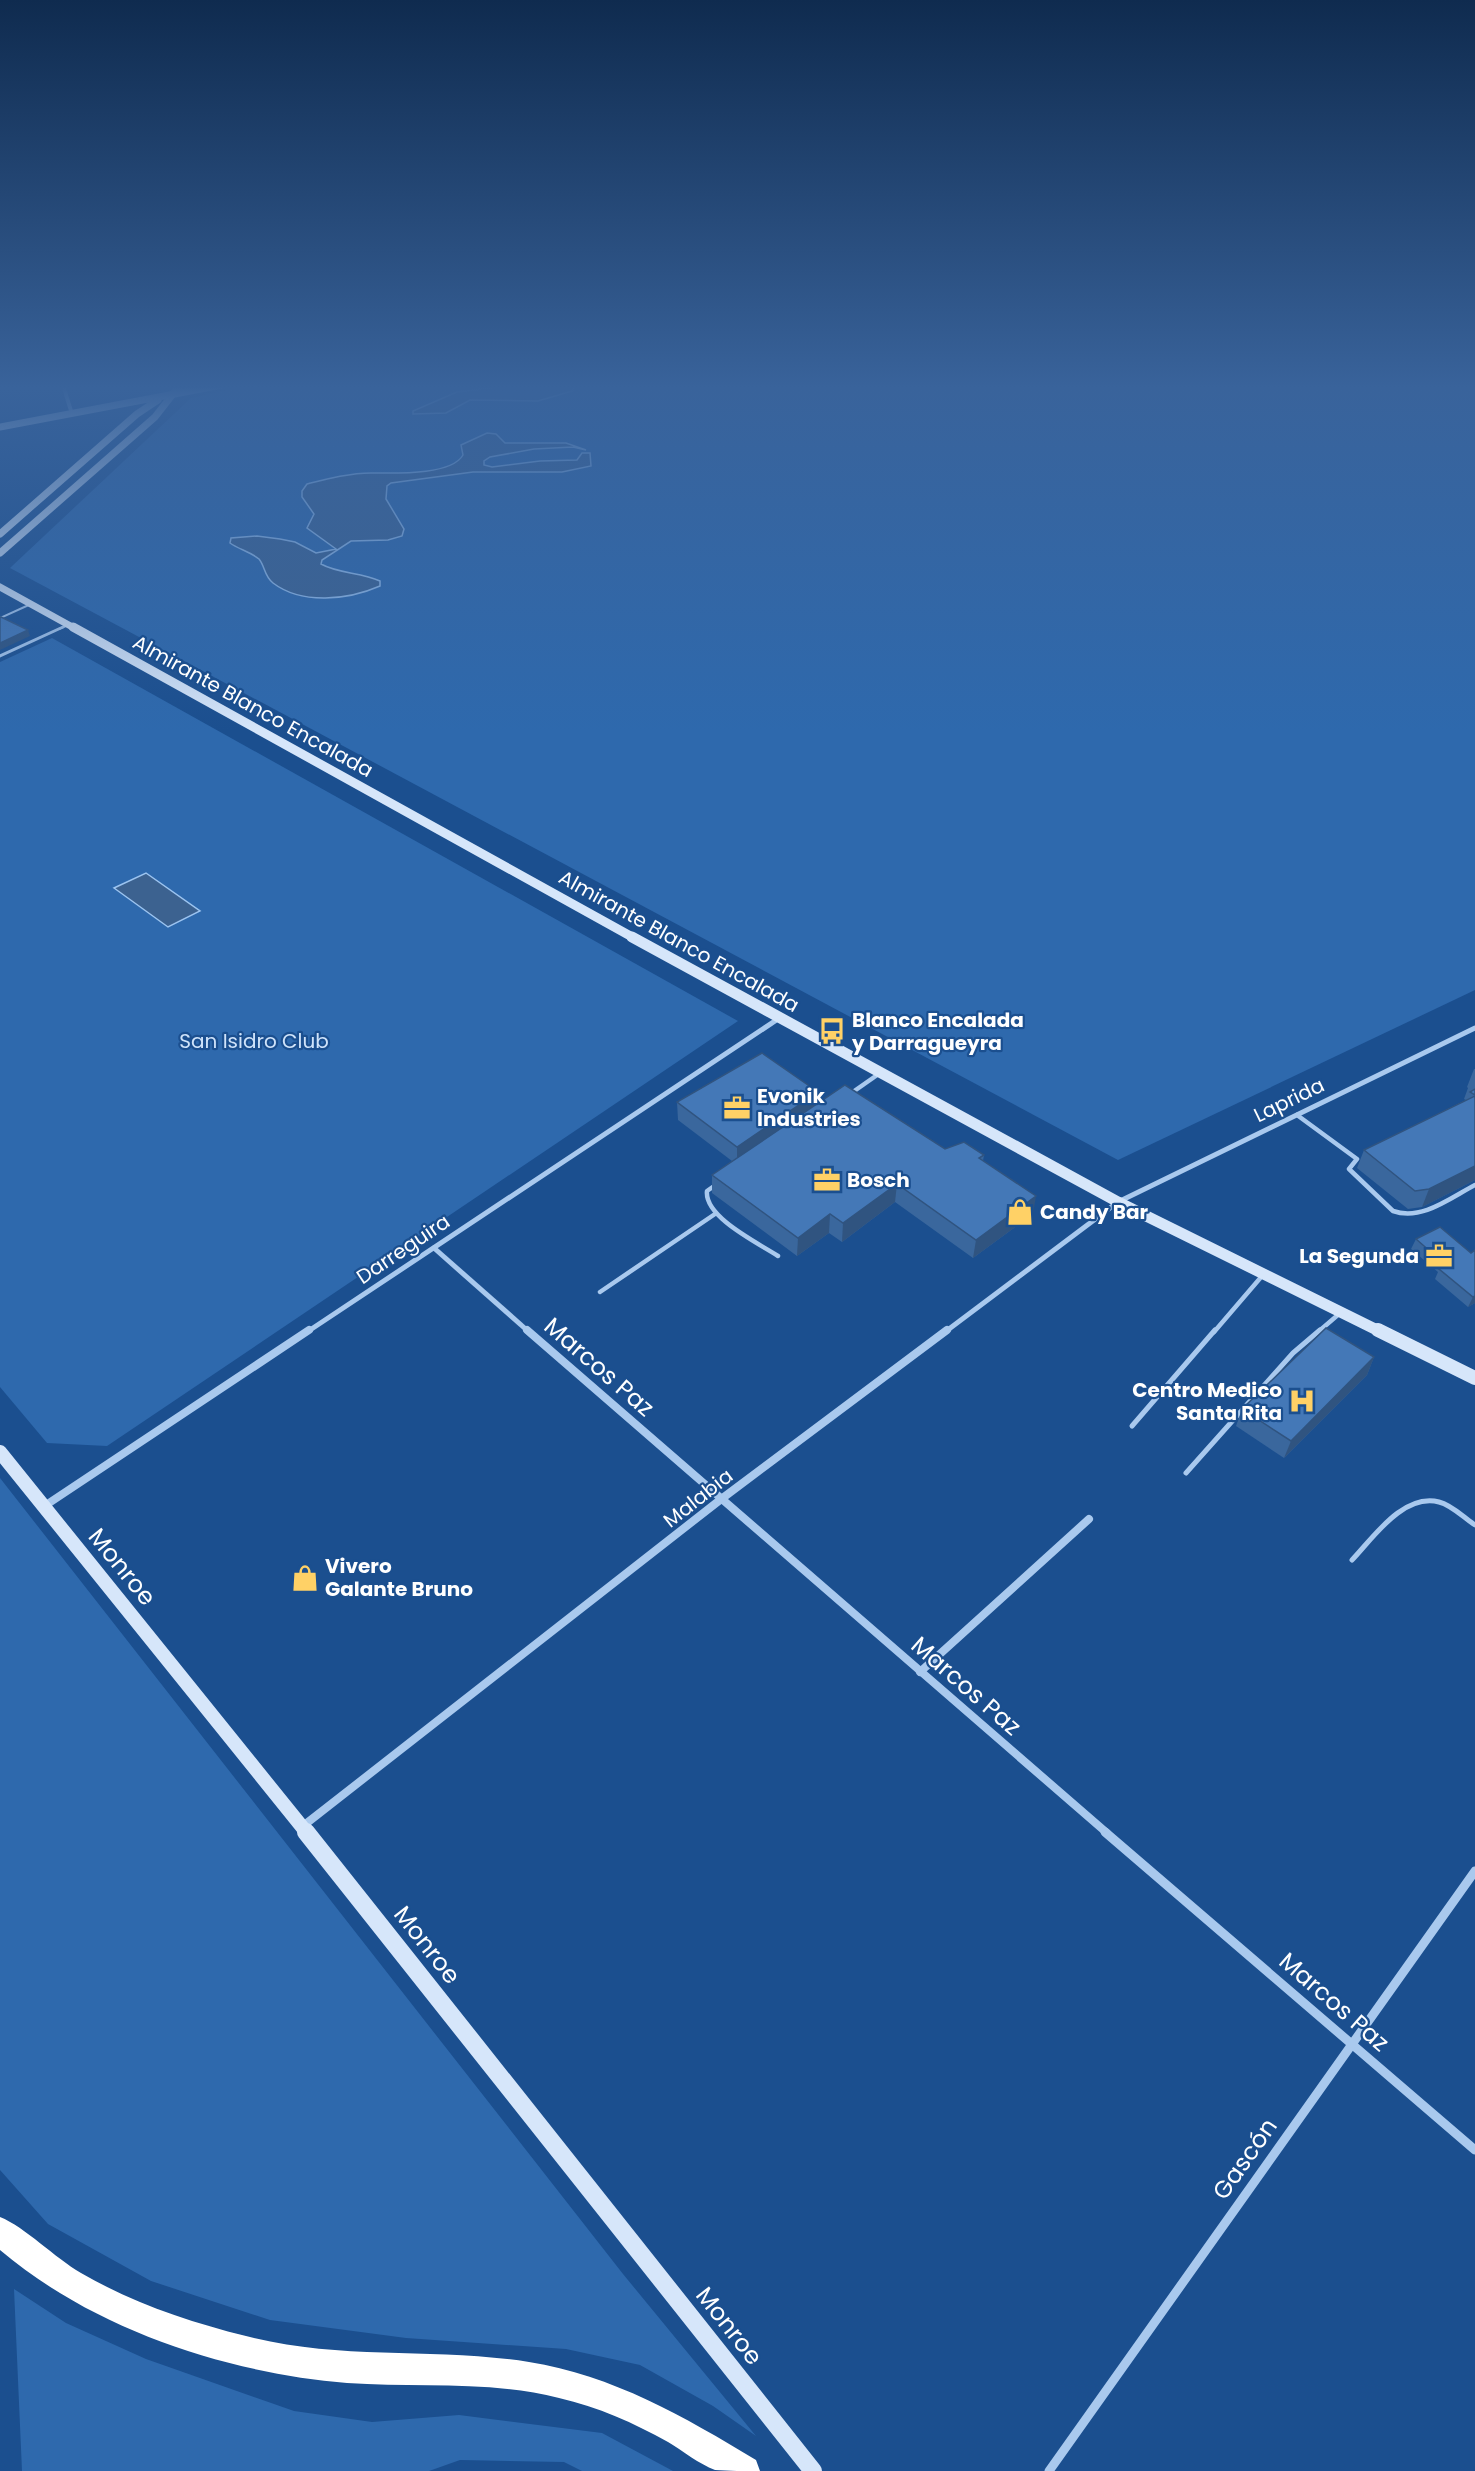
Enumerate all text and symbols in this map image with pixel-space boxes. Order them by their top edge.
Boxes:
street label: Almirante Blanco Encalada [128,628,378,784]
street label: Almirante Blanco Encalada [554,863,804,1019]
place label: Blanco Encalada y Darragueyra [851,1006,1024,1057]
bus stop icon: Blanco Encalada y Darragueyra [817,1016,847,1046]
park label: San Isidro Club [179,1027,329,1055]
street label: Laprida [1249,1071,1329,1129]
place label: Evonik Industries [757,1082,861,1133]
office icon: Evonik Industries [722,1093,752,1123]
office icon: Bosch [812,1165,842,1195]
place label: Bosch [847,1166,910,1194]
shop icon: Candy Bar [1005,1197,1035,1227]
place label: Candy Bar [1040,1198,1149,1226]
street label: Darreguira [351,1207,455,1291]
office icon: La Segunda [1424,1241,1454,1271]
place label: La Segunda [1299,1242,1419,1270]
street label: Marcos Paz [537,1310,661,1424]
place label: Centro Medico Santa Rita [1132,1376,1282,1427]
hospital icon: Centro Medico Santa Rita [1287,1386,1317,1416]
street label: Malabia [657,1462,739,1534]
street label: Monroe [81,1521,164,1612]
place label: Vivero Galante Bruno [325,1552,473,1603]
shop icon: Vivero Galante Bruno [290,1563,320,1593]
street label: Marcos Paz [904,1629,1028,1743]
street label: Monroe [387,1899,468,1991]
street label: Marcos Paz [1272,1945,1396,2059]
street label: Gascón [1204,2111,1285,2206]
street label: Monroe [689,2280,770,2372]

